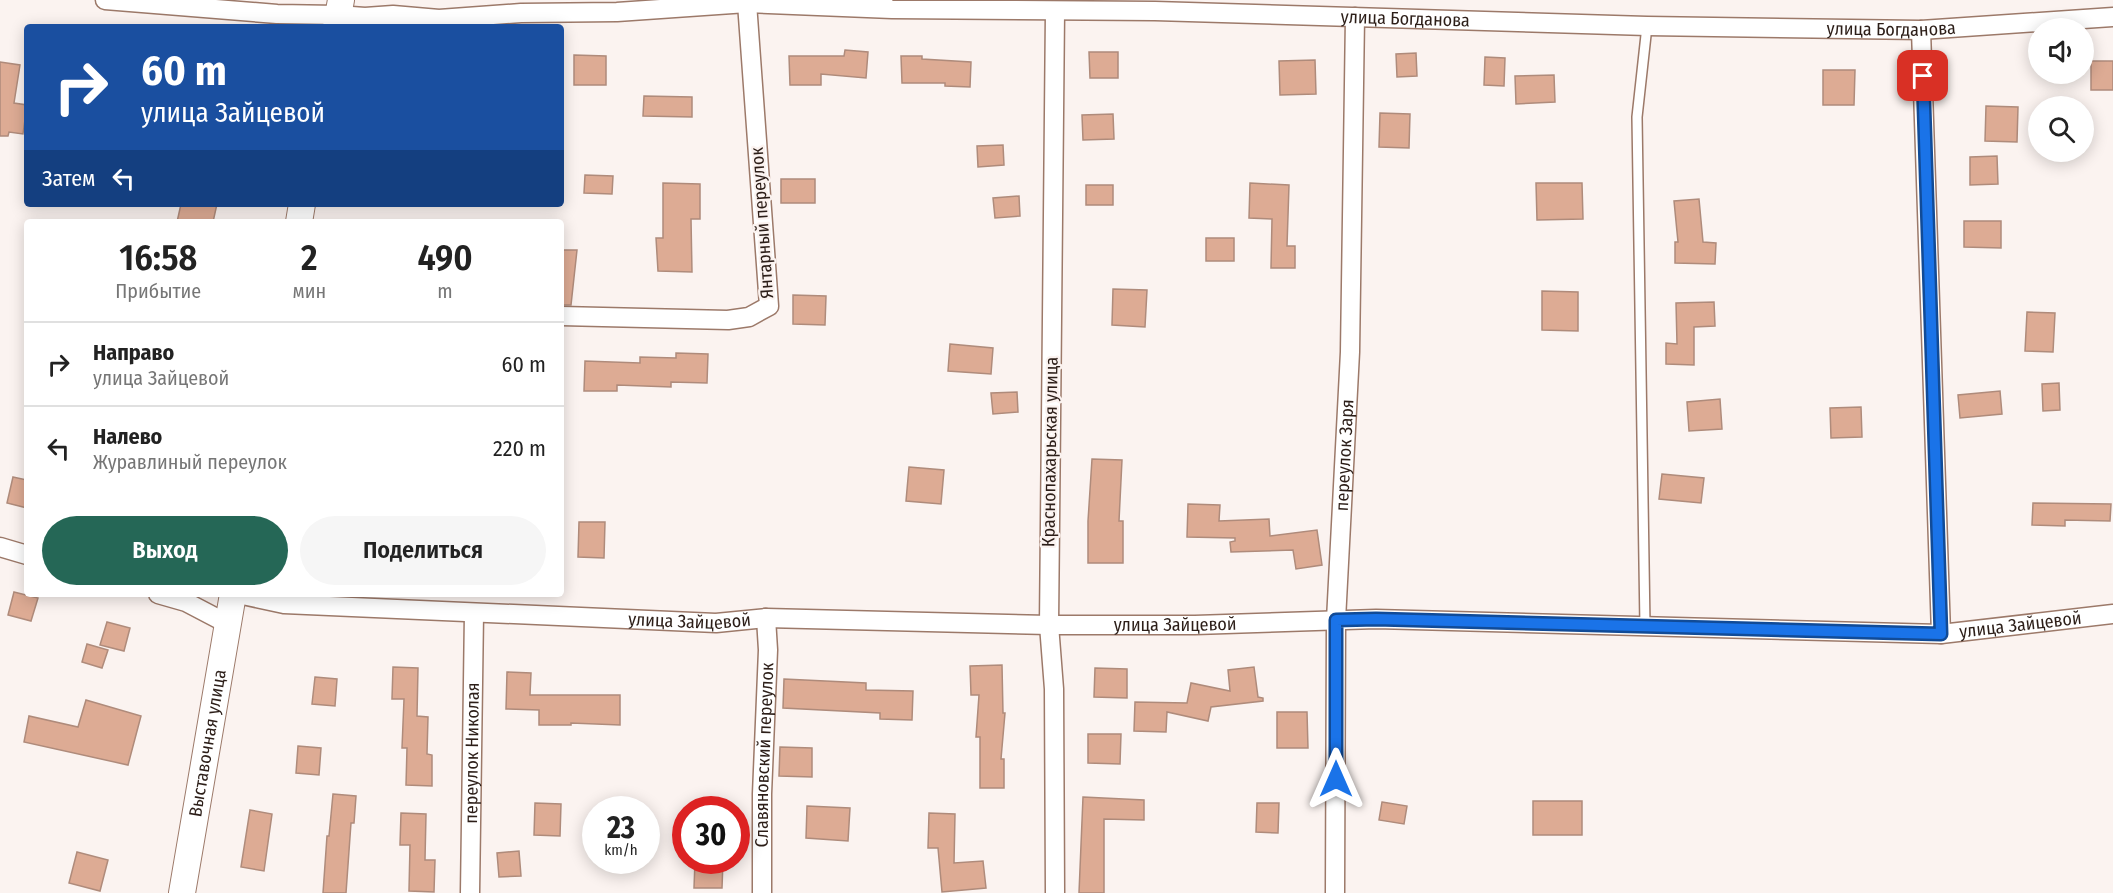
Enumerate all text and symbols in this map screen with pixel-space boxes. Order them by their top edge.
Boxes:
street label: улица Богданова [1340,6,1470,32]
street label: улица Богданова [1826,17,1957,41]
map controls [2028,18,2094,162]
button: sound [2028,18,2094,84]
text: 60 m [141,46,227,96]
icon: right [42,48,120,126]
pin [1897,50,1948,101]
icon: arrive [1906,59,1939,92]
button: search [2028,96,2094,162]
text: улица Зайцевой [141,97,325,129]
street label: Янтарный переулок [746,146,778,299]
icon: left [107,162,140,195]
text: Затем [42,165,95,192]
text: 16:58 [119,236,197,280]
text: 2 [301,236,318,280]
text: 490 [417,236,473,280]
text: Прибытие [115,279,201,303]
text: мин [293,279,326,303]
text: m [437,279,453,303]
text: Направо [93,339,174,366]
icon: right [42,348,75,381]
text: 60 m [502,351,546,378]
street label: Краснопахарьская улица [1037,357,1063,547]
text: улица Зайцевой [93,366,229,390]
street label: переулок Заря [1331,399,1359,512]
text: Налево [93,423,162,450]
icon: left [42,432,75,465]
text: 220 m [493,435,546,462]
text: Журавлиный переулок [93,450,287,474]
button: Выход [42,516,288,585]
button: Поделиться [300,516,546,585]
street label: улица Зайцевой [1958,607,2083,643]
street label: улица Зайцевой [628,608,752,634]
street label: улица Зайцевой [1114,613,1237,636]
street label: Славяновский переулок [751,662,778,847]
street label: Выставочная улица [184,668,231,819]
street label: переулок Николая [460,682,484,824]
position arrow [1304,747,1368,811]
speed limit sign: 30 [672,796,750,874]
text: 23 [607,810,635,846]
text: km/h [604,841,638,859]

